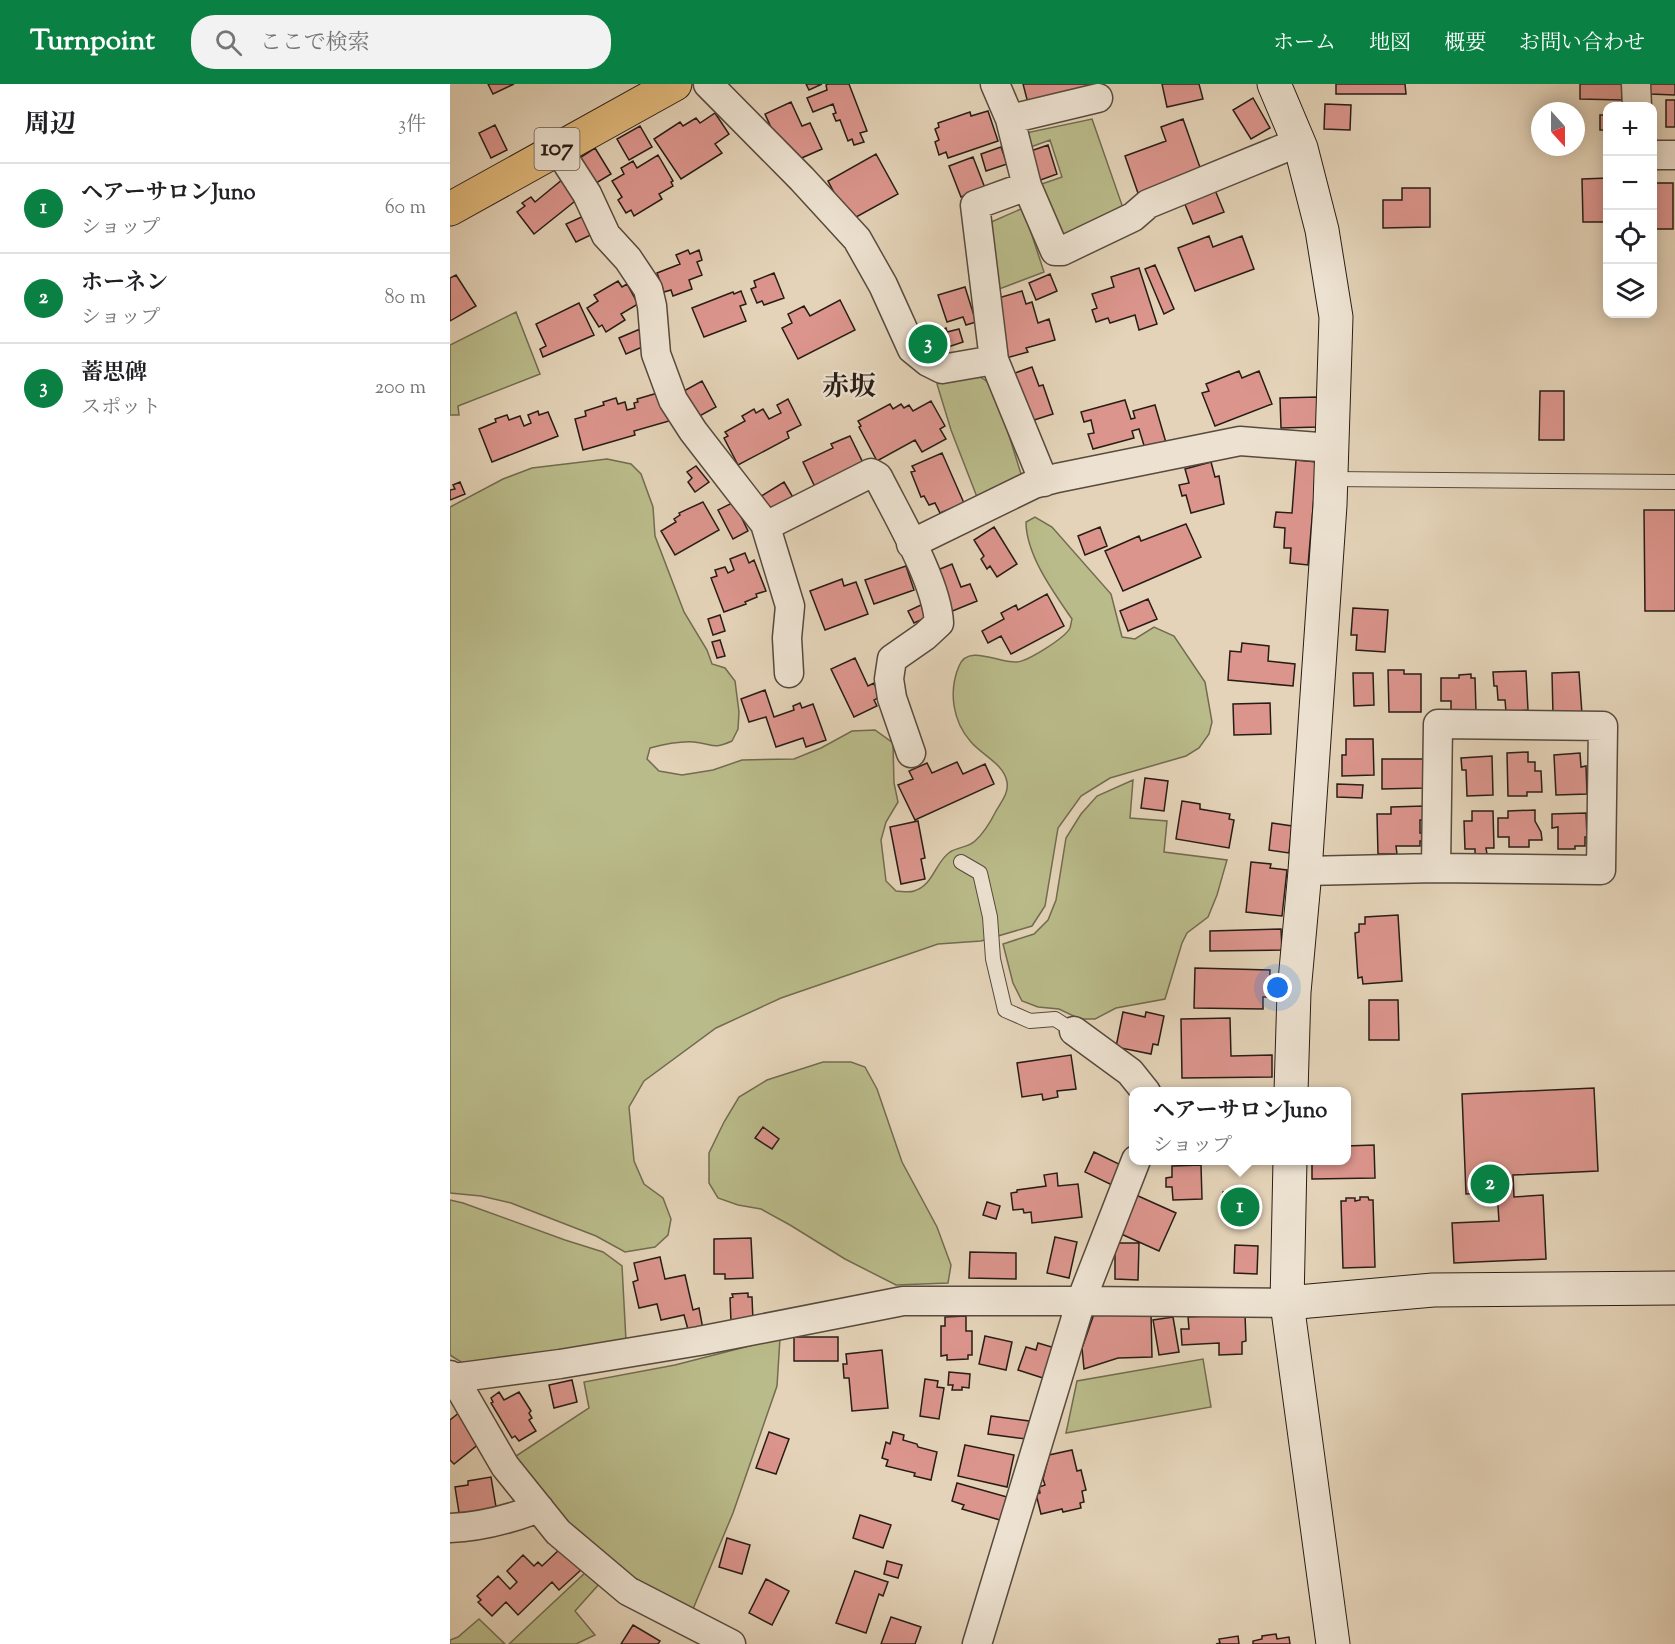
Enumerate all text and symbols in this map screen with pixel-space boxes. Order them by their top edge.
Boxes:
search box [191,15,611,69]
text: Turnpoint [30,22,155,62]
icon: search [212,26,245,59]
text: ここで検索 [260,28,370,60]
text: ホーム [1273,29,1336,59]
text: 地図 [1369,29,1411,59]
text: 概要 [1444,29,1486,59]
text: お問い合わせ [1519,29,1645,59]
north arrow [1531,102,1585,156]
map controls [1603,102,1657,318]
button: + [1603,102,1657,156]
text: 周辺 [24,107,76,144]
text: 3件 [398,111,426,140]
road number: 107 [534,128,580,170]
button: − [1603,156,1657,210]
text: ヘアーサロンJuno [81,178,256,210]
text: 1 [40,194,47,223]
text: 60 m [385,194,426,223]
button: locate [1603,210,1657,264]
text: ショップ [81,214,161,243]
button: layers [1603,264,1657,318]
text: ホーネン [81,268,168,300]
text: 2 [39,284,48,313]
text: 80 m [385,284,426,313]
text: ショップ [81,304,161,333]
pin: 3 [908,322,948,366]
text: 蓄思碑 [81,358,147,390]
district label: 赤坂 [822,369,876,408]
text: 3 [39,374,48,403]
text: 200 m [375,374,426,403]
text: スポット [81,394,161,423]
your location [1263,973,1292,1002]
popup [1129,1087,1351,1165]
text: ヘアーサロンJuno [1153,1096,1327,1128]
text: ショップ [1153,1132,1232,1161]
pin: 2 [1470,1162,1510,1206]
pin: 1 [1220,1184,1260,1230]

